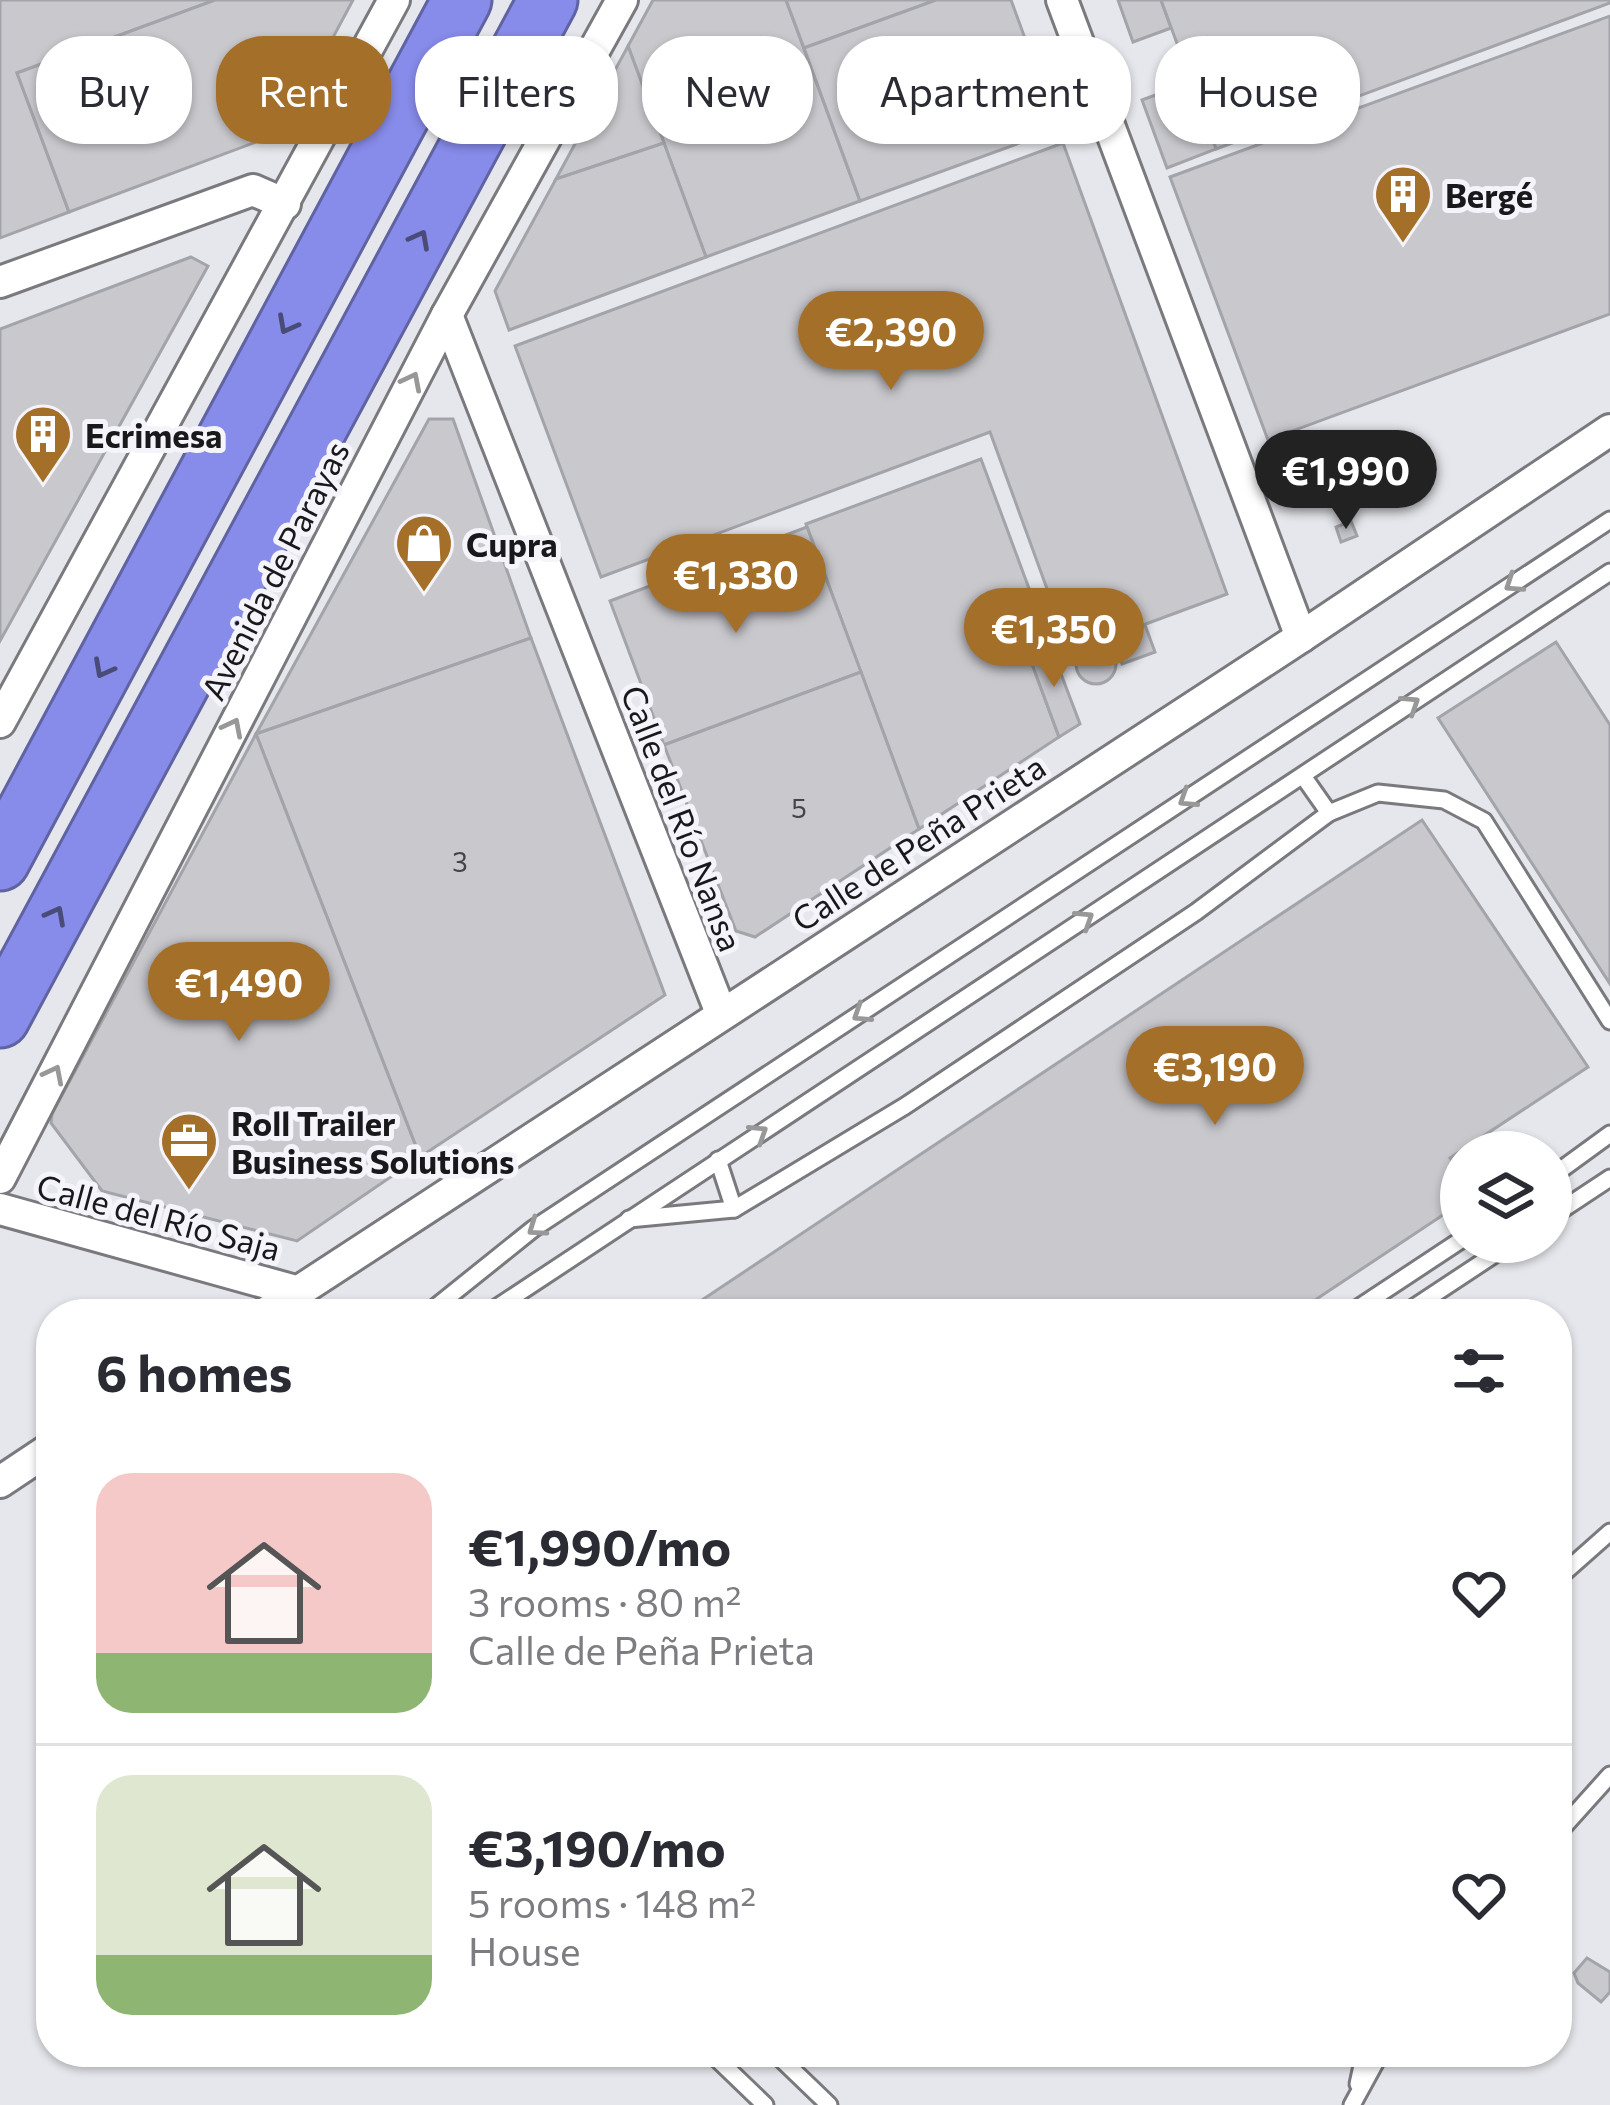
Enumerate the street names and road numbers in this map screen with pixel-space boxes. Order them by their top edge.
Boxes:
street label: Avenida de Parayas [191,434,357,706]
street label: Calle del Río Nansa [613,679,753,957]
street label: Calle de Peña Prieta [784,745,1052,939]
street label: Calle del Río Saja [33,1164,285,1268]

